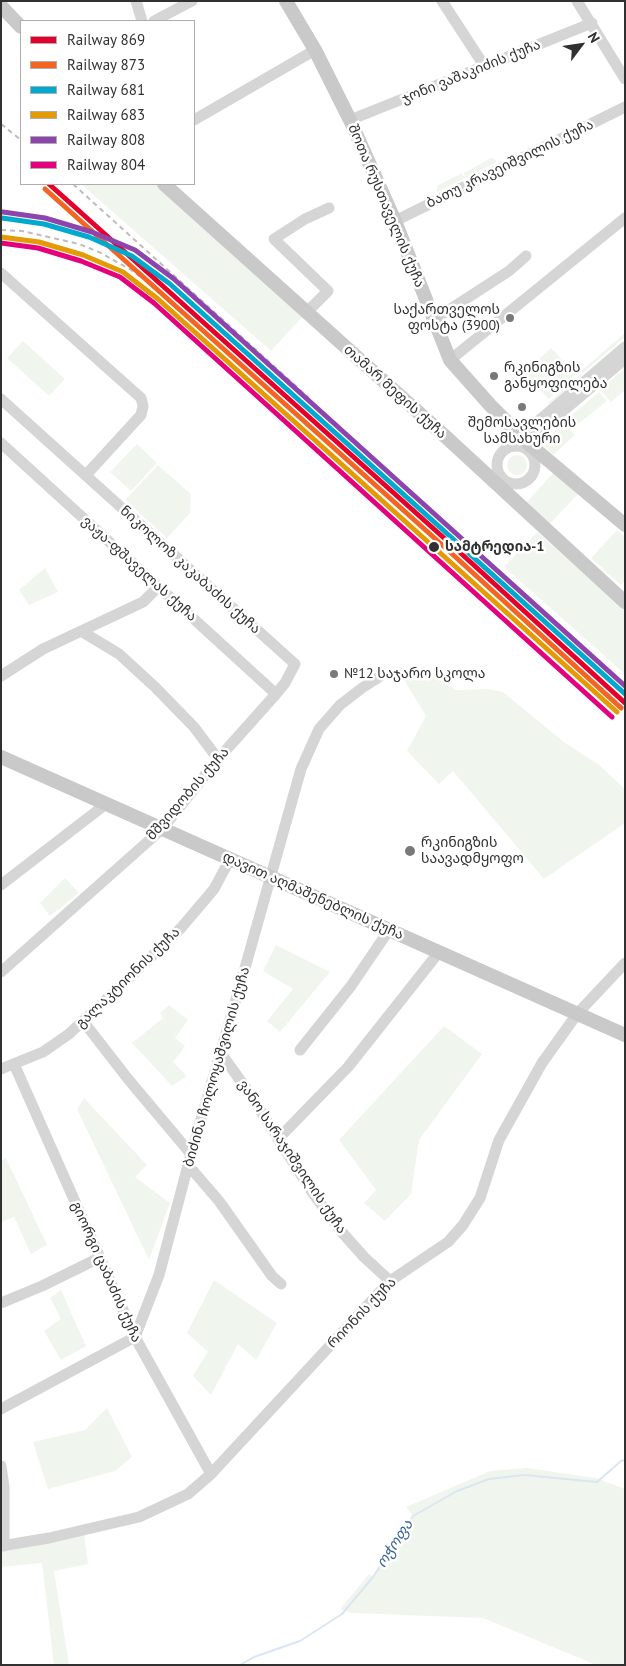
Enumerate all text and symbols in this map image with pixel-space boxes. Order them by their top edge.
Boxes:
legend [20,20,195,185]
north arrow [556,20,606,70]
text: N [584,29,604,46]
text: Railway 869 [67,30,145,49]
street label: ჯონი ვაშაკიძის ქუჩა [399,36,543,108]
text: Railway 873 [67,55,145,74]
text: Railway 681 [67,80,145,99]
text: Railway 683 [67,105,145,124]
street label: ბათუ კრავეიშვილის ქუჩა [424,116,596,212]
street label: შოთა რუსთაველის ქუჩა [344,122,428,290]
text: Railway 808 [67,130,145,149]
text: Railway 804 [67,155,145,174]
place label: საქართველოს ფოსტა (3900) [393,302,500,334]
marker: საქართველოს ფოსტა (3900) [504,312,516,324]
street label: თამარ მეფის ქუჩა [340,341,450,443]
place label: რკინიგზის განყოფილება [504,360,607,392]
marker: რკინიგზის განყოფილება [488,370,500,382]
marker: შემოსავლების სამსახური [516,401,528,413]
place label: შემოსავლების სამსახური [468,415,576,448]
street label: ნიკოლოზ კაკაბაძის ქუჩა [116,502,264,638]
street label: ვაჟა-ფშაველას ქუჩა [78,513,200,625]
place label: სამტრედია-1 [445,539,544,555]
marker: სამტრედია-1 [427,540,441,554]
place label: №12 საჯარო სკოლა [344,666,485,682]
marker: №12 საჯარო სკოლა [328,668,340,680]
street label: მშვიდობის ქუჩა [143,744,233,844]
place label: რკინიგზის საავადმყოფო [421,835,524,868]
marker: რკინიგზის საავადმყოფო [403,844,417,858]
street label: დავით აღმაშენებლის ქუჩა [220,848,406,944]
street label: გალაკტიონის ქუჩა [73,924,183,1032]
street label: ბიძინა ჩოლოყაშვილის ქუჩა [180,965,254,1169]
street label: ვანო სარაჯიშვილის ქუჩა [234,1077,350,1237]
street label: გიორგი ცაბაძის ქუჩა [67,1199,145,1345]
street label: რიონის ქუჩა [324,1274,400,1352]
water label: ოჭოფა [373,1517,417,1571]

